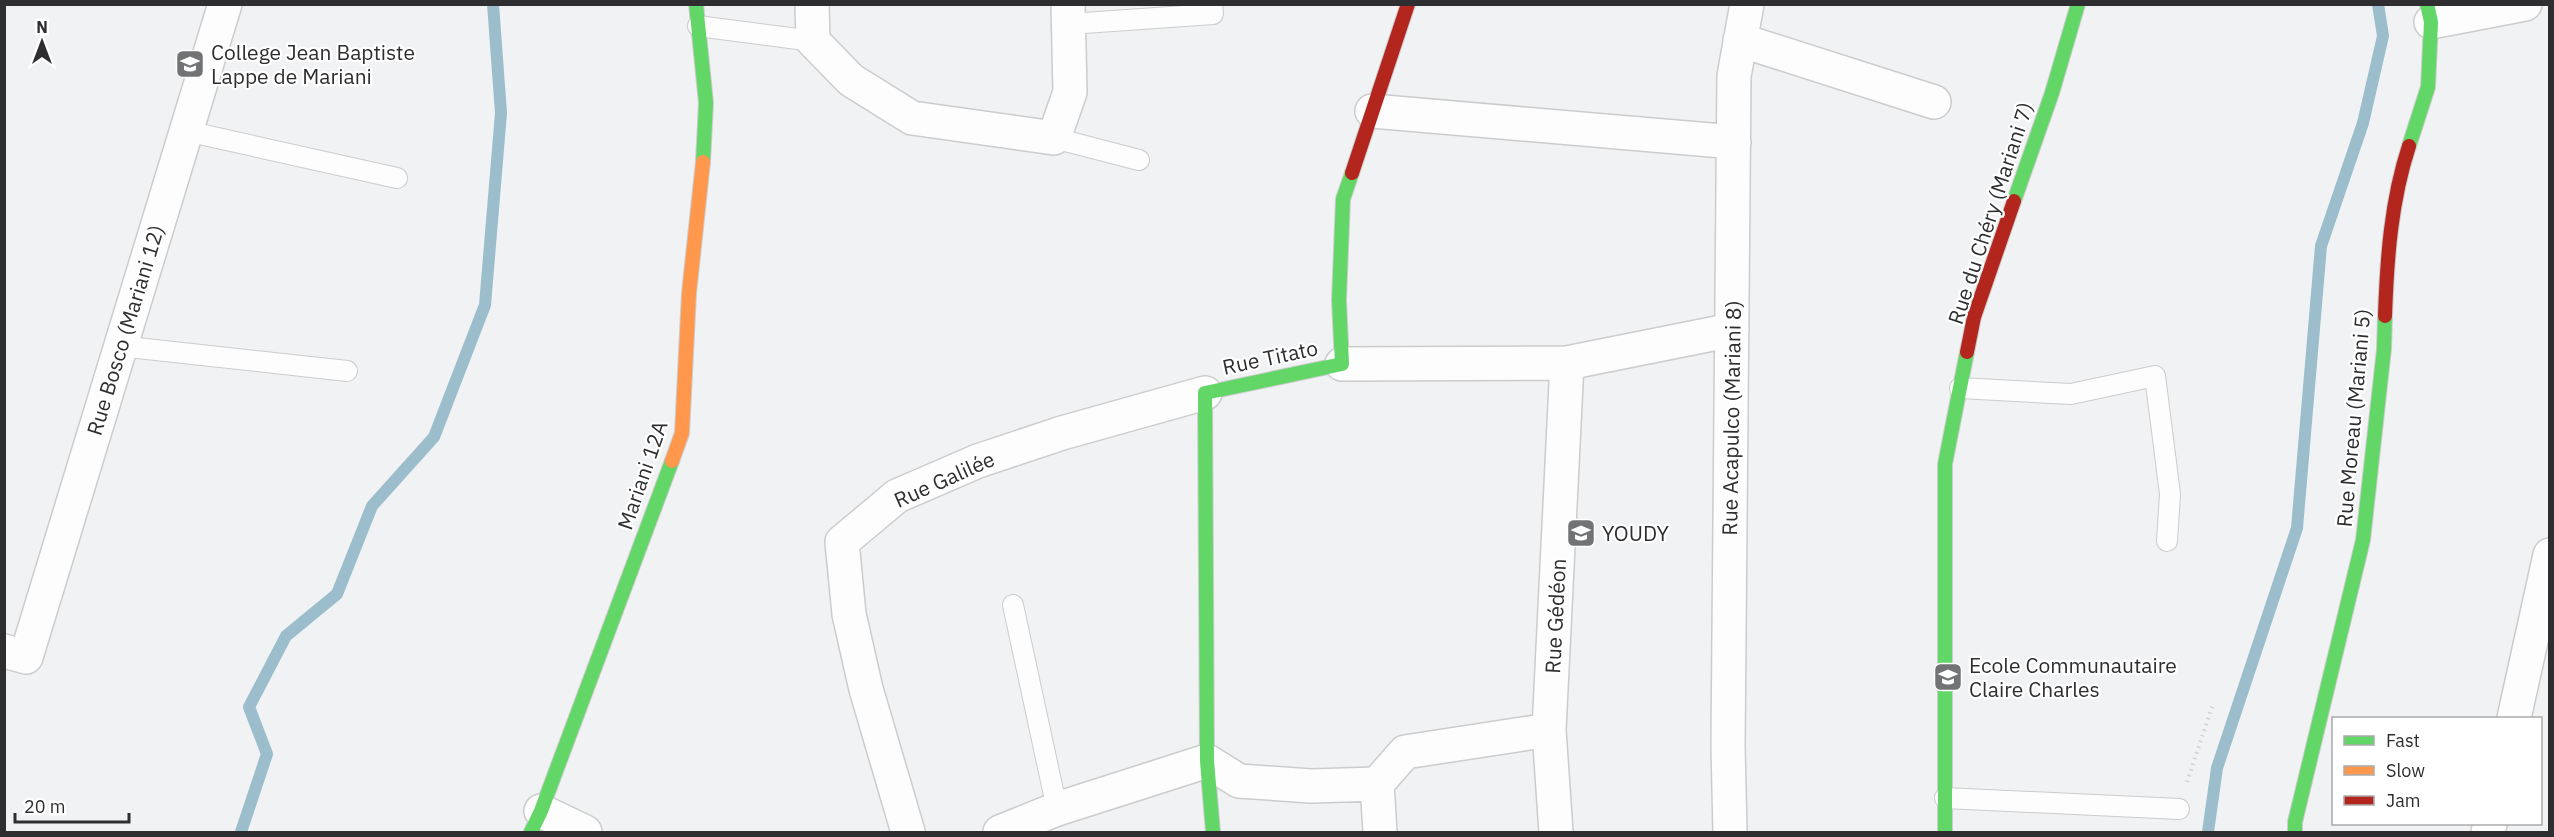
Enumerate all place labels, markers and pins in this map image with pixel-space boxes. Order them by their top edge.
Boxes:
place label: College Jean Baptiste Lappe de Mariani [211,38,415,90]
school or university icon: College Jean Baptiste Lappe de Mariani [174,48,206,80]
school or university icon: YOUDY [1565,517,1597,549]
place label: YOUDY [1602,519,1669,547]
place label: Ecole Communautaire Claire Charles [1969,651,2177,703]
school or university icon: Ecole Communautaire Claire Charles [1932,661,1964,693]

